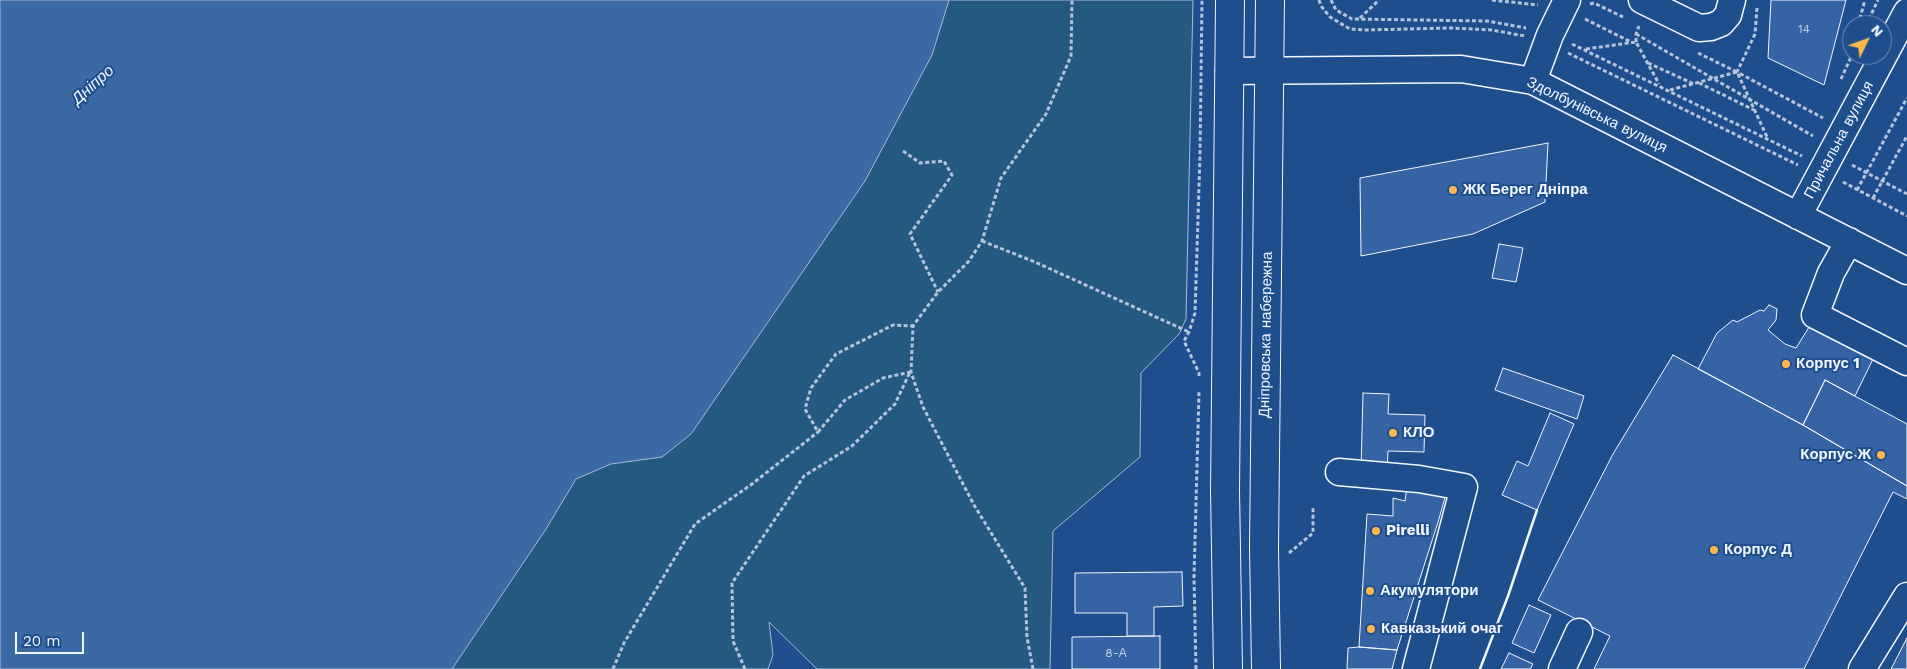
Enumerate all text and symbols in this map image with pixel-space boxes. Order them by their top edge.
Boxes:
north arrow [1842,15,1892,65]
text: N [1868,21,1887,40]
house number: 14 [1798,22,1810,36]
water label: Дніпро [68,61,118,109]
street label: Здолбунівська вулиця [1524,73,1670,157]
street label: Причальна вулиця [1800,78,1878,202]
place label: ЖК Берег Дніпра [1463,181,1588,199]
marker: ЖК Берег Дніпра [1447,184,1459,196]
street label: Дніпровська набережна [1256,252,1276,418]
place label: Корпус 1 [1796,355,1860,373]
marker: Корпус 1 [1780,358,1792,370]
place label: КЛО [1403,424,1434,442]
marker: КЛО [1387,427,1399,439]
place label: Корпус Ж [1800,446,1871,464]
marker: Корпус Ж [1875,449,1887,461]
place label: Pirelli [1386,522,1430,540]
marker: Pirelli [1370,525,1382,537]
place label: Корпус Д [1724,541,1792,559]
marker: Корпус Д [1708,544,1720,556]
place label: Акумулятори [1380,582,1479,600]
marker: Акумулятори [1364,585,1376,597]
place label: Кавказький очаг [1381,620,1503,638]
scale bar [18,622,86,654]
marker: Кавказький очаг [1365,623,1377,635]
text: 20 m [23,632,61,650]
house number: 8-А [1105,646,1127,660]

